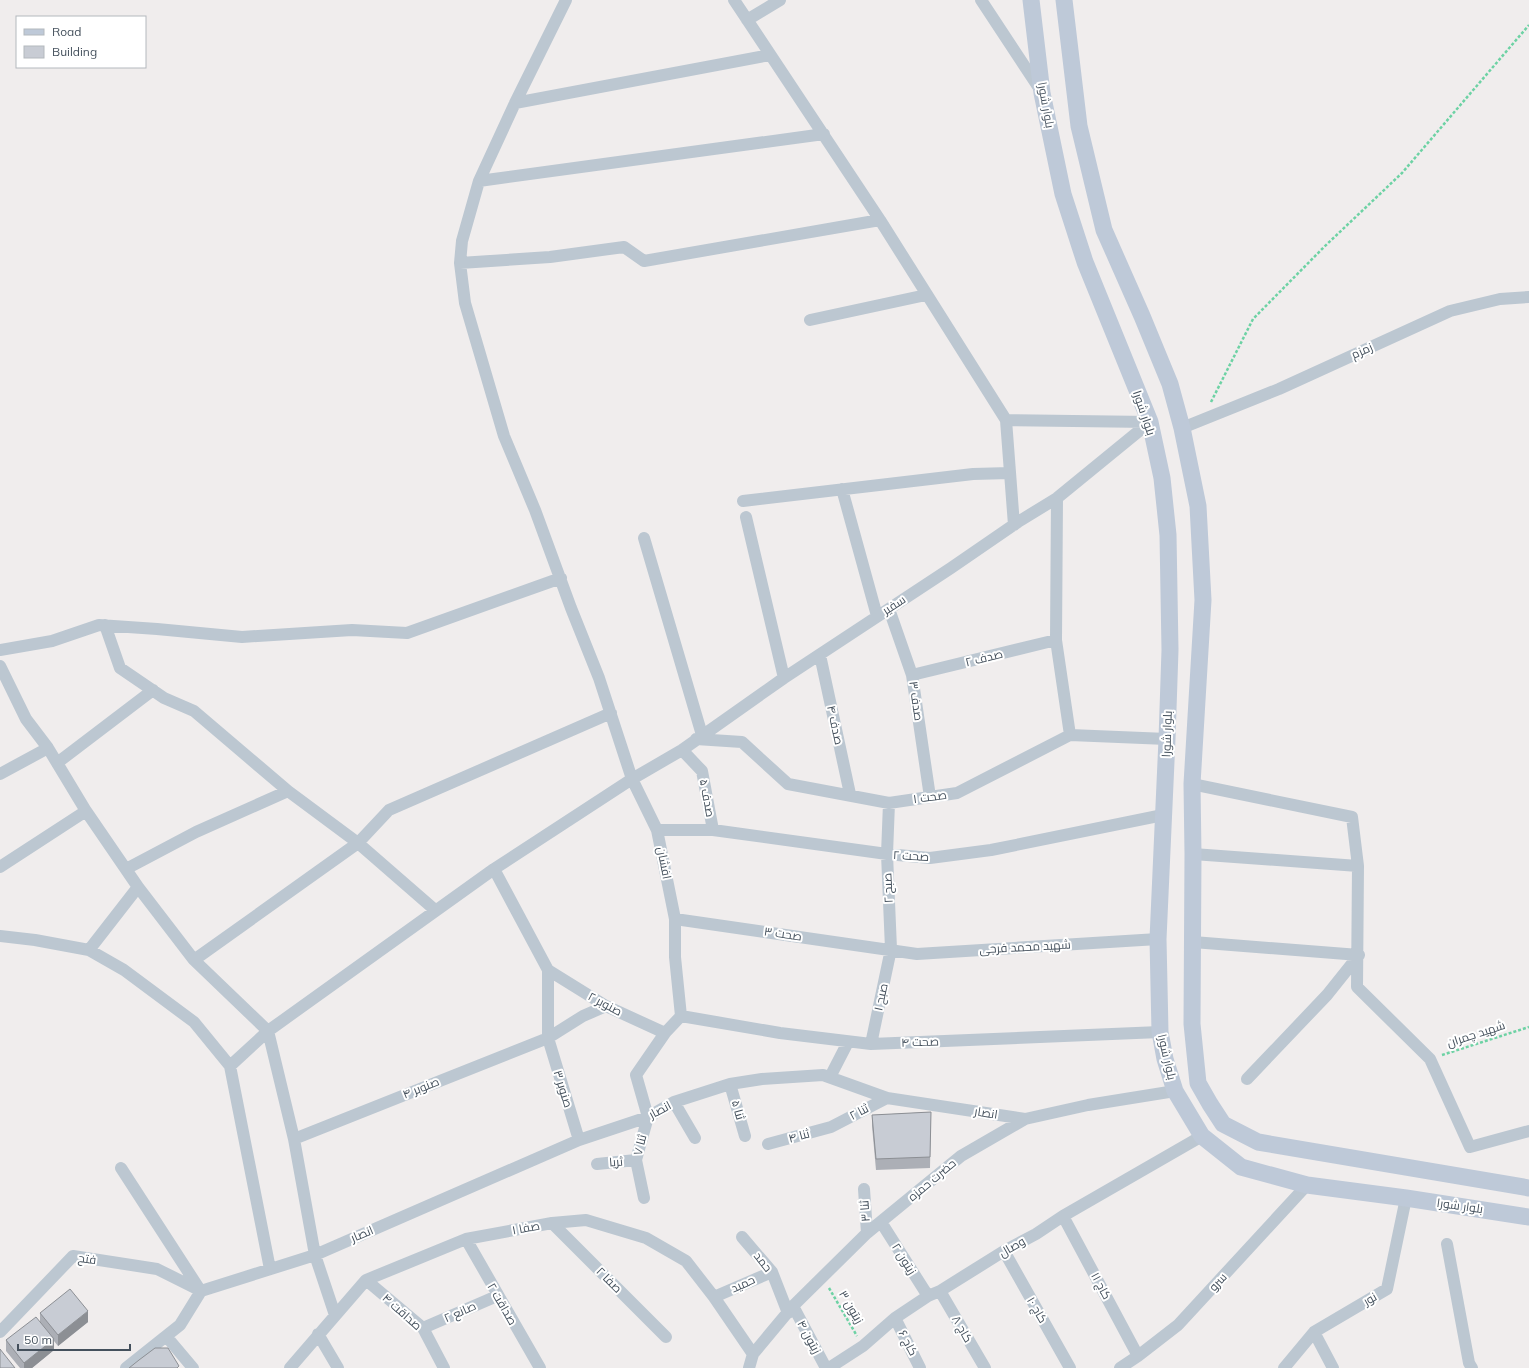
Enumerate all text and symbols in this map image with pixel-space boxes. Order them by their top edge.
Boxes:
legend [16,16,146,68]
text: Road [52,24,81,39]
text: Building [52,44,97,59]
street label: بلوار شورا [1035,81,1058,129]
street label: زمزم [1349,339,1375,363]
street label: بلوار شورا [1130,388,1159,437]
street label: سفیر [878,592,908,618]
street label: صدف ۲ [964,646,1004,669]
street label: صدف ۳ [906,680,927,722]
street label: صدف ۴ [824,704,847,746]
street label: بلوار شورا [1158,710,1175,758]
street label: صدف ۵ [696,778,719,818]
street label: صحت ۱ [912,787,948,806]
street label: افشان [654,846,675,880]
street label: صحت ۲ [892,847,930,864]
street label: صبح ۲ [879,872,897,904]
street label: صحت ۳ [763,923,803,944]
street label: شهید محمد فرجی [979,937,1071,956]
street label: صبح ۱ [870,982,892,1012]
street label: صنوبر ۲ [586,988,625,1019]
street label: شهید چمران [1445,1017,1508,1052]
street label: صحت ۴ [901,1033,939,1050]
street label: بلوار شورا [1155,1033,1180,1081]
street label: صنوبر ۳ [551,1068,576,1109]
street label: صنوبر ۴ [400,1073,441,1102]
street label: انصار [645,1097,674,1122]
street label: ثنا ۵ [729,1098,749,1122]
street label: ثنا ۲ [847,1100,872,1123]
street label: انصار [972,1103,999,1122]
street label: ثنا ۴ [787,1125,812,1146]
street label: ثنا ۷ [630,1132,650,1157]
street label: ثریا [609,1153,624,1170]
street label: حضرت حمزه [905,1155,959,1204]
street label: بلوار شورا [1436,1195,1484,1216]
street label: ثنا ۳ [856,1199,873,1222]
street label: صفا ۱ [511,1217,541,1238]
street label: انصار [347,1222,375,1245]
street label: وصال [996,1233,1028,1260]
street label: زیتون ۲ [889,1240,920,1277]
street label: حمد [751,1249,776,1275]
street label: فتح [77,1250,97,1268]
street label: صفا ۲ [593,1264,625,1296]
street label: سرو [1205,1269,1230,1294]
street label: کاج ۱۱ [1087,1270,1115,1302]
street label: حمید [728,1272,757,1295]
street label: صداقت ۲ [484,1280,520,1327]
street label: زیتون ۳ [836,1287,867,1326]
street label: نور [1359,1289,1379,1309]
street label: صداقت ۴ [380,1290,425,1333]
street label: کاج ۱۰ [1023,1294,1051,1326]
street label: صانع ۲ [441,1298,479,1326]
street label: کاج ۸ [948,1313,976,1345]
street label: زیتون ۴ [794,1317,824,1356]
scale bar [18,1326,130,1352]
street label: کاج ۶ [895,1327,921,1359]
text: 50 m [24,1332,52,1347]

